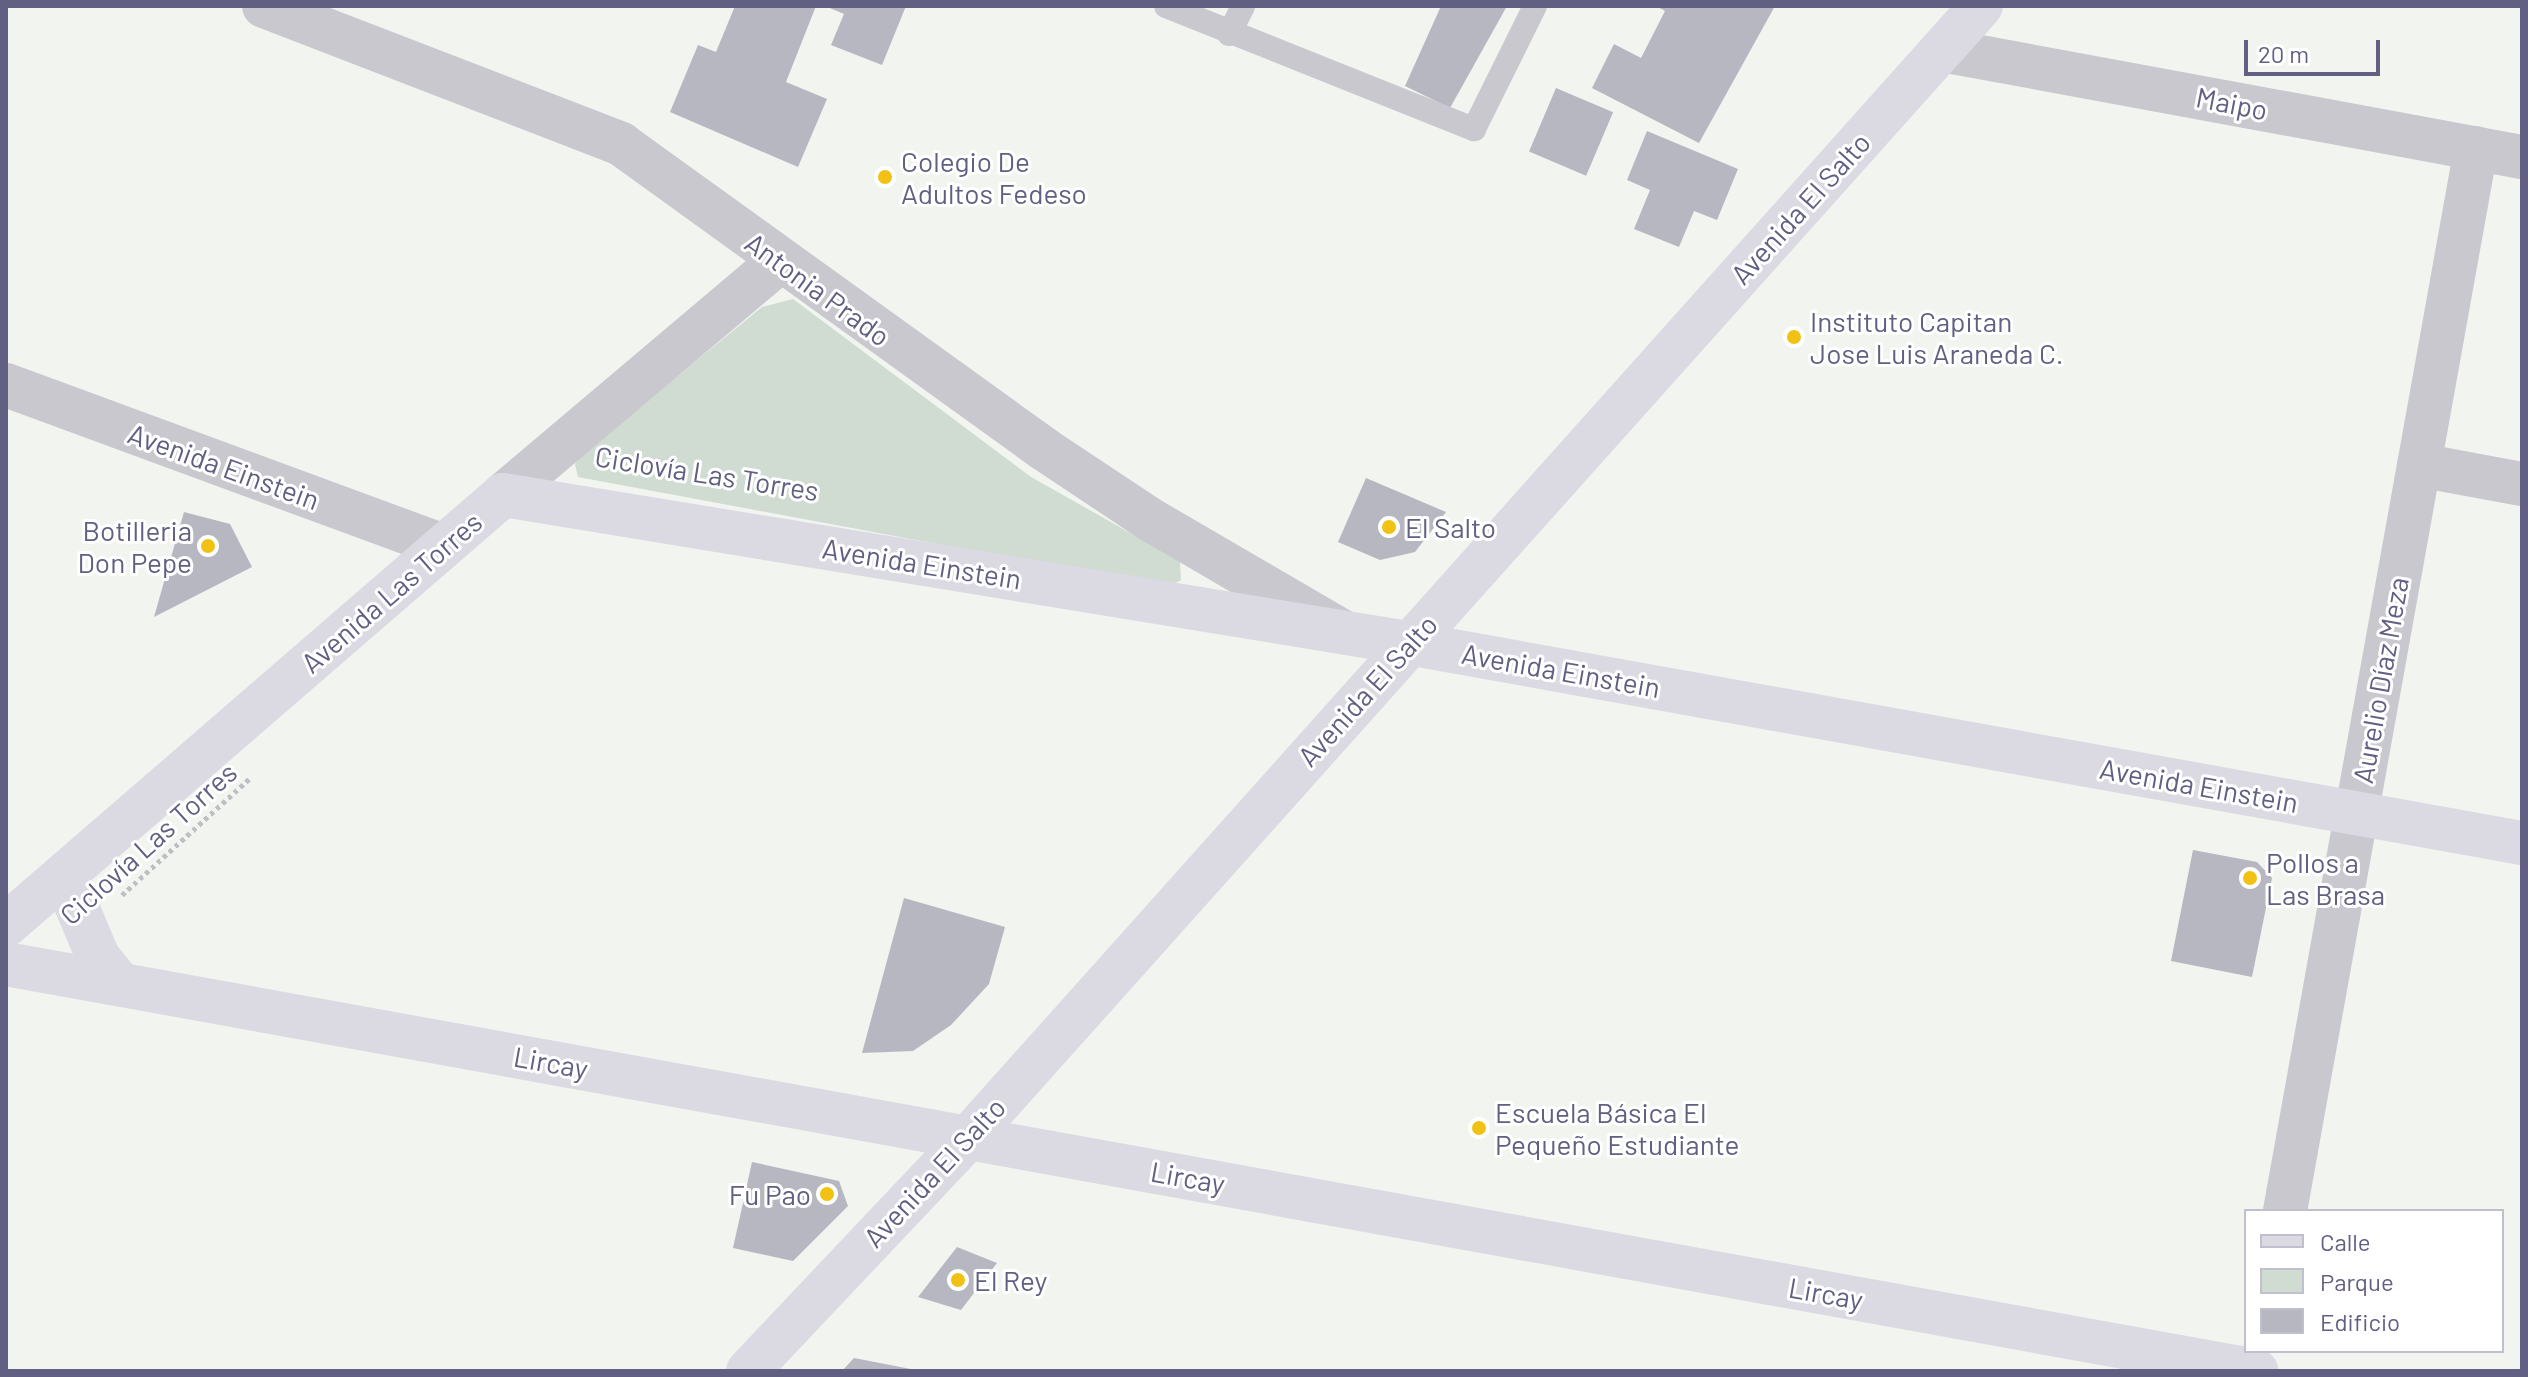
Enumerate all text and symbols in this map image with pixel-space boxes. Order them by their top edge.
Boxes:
scale bar [2248,24,2384,74]
text: 20 m [2258,39,2309,68]
street label: Maipo [2193,80,2271,126]
street label: Avenida El Salto [1723,125,1877,291]
place label: Colegio De Adultos Fedeso [901,144,1087,210]
marker: Colegio De Adultos Fedeso [876,168,894,186]
street label: Antonia Prado [739,225,897,353]
place label: Instituto Capitan Jose Luis Araneda C. [1810,304,2064,370]
marker: Instituto Capitan Jose Luis Araneda C. [1785,328,1803,346]
street label: Avenida Einstein [124,416,324,516]
street label: Ciclovía Las Torres [593,439,821,507]
street label: Avenida Las Torres [294,504,488,680]
place label: El Salto [1405,510,1496,544]
place label: Botilleria Don Pepe [78,513,192,579]
marker: El Salto [1380,518,1398,536]
street label: Avenida Einstein [820,531,1024,595]
marker: Botilleria Don Pepe [199,537,217,555]
street label: Aurelio Díaz Meza [2345,574,2415,786]
street label: Avenida El Salto [1290,607,1444,773]
street label: Avenida Einstein [1459,636,1663,704]
street label: Avenida Einstein [2097,751,2301,819]
street label: Ciclovía Las Torres [53,755,243,931]
place label: Pollos a Las Brasa [2266,845,2385,911]
marker: Pollos a Las Brasa [2241,869,2259,887]
street label: Lircay [511,1039,591,1085]
street label: Avenida El Salto [856,1090,1012,1254]
place label: Escuela Básica El Pequeño Estudiante [1495,1095,1739,1161]
marker: Escuela Básica El Pequeño Estudiante [1470,1119,1488,1137]
street label: Lircay [1148,1154,1228,1200]
place label: Fu Pao [729,1177,811,1211]
marker: Fu Pao [818,1185,836,1203]
legend [2244,1209,2504,1353]
text: Calle [2320,1227,2371,1256]
place label: El Rey [974,1263,1047,1297]
text: Parque [2320,1267,2394,1296]
street label: Lircay [1786,1270,1866,1316]
marker: El Rey [949,1271,967,1289]
text: Edificio [2320,1307,2400,1336]

